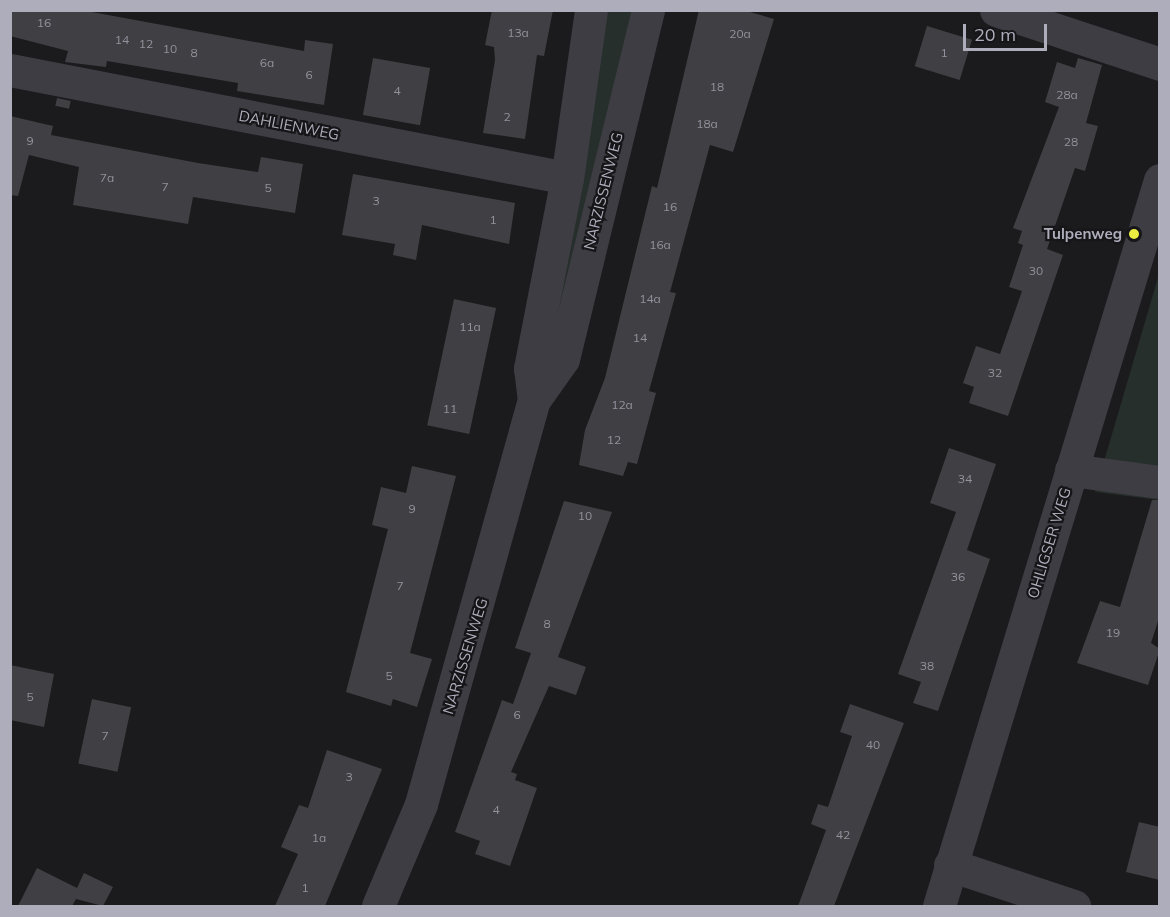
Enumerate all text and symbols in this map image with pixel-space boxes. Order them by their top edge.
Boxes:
scale bar [966,12,1050,50]
house number: 16 [37,16,51,30]
text: 20 m [974,23,1016,46]
house number: 13a [507,26,529,40]
house number: 20a [729,27,751,41]
house number: 14 [115,33,129,47]
house number: 12 [139,37,153,51]
house number: 10 [163,42,177,56]
house number: 8 [190,46,198,60]
house number: 1 [940,46,948,60]
house number: 6a [260,56,274,70]
house number: 6 [305,68,313,82]
house number: 18 [710,80,724,94]
house number: 4 [393,84,401,98]
house number: 28a [1056,88,1078,102]
street label: DAHLIENWEG [237,106,341,144]
house number: 2 [503,110,511,124]
house number: 18a [696,117,718,131]
street label: NARZISSENWEG [580,130,626,252]
house number: 9 [26,134,34,148]
house number: 28 [1064,135,1078,149]
house number: 7a [100,171,114,185]
house number: 7 [161,180,169,194]
house number: 5 [264,181,272,195]
house number: 3 [372,194,380,208]
house number: 16 [663,200,677,214]
house number: 1 [489,213,497,227]
place label: Tulpenweg [1044,225,1122,243]
marker: Tulpenweg [1127,227,1141,241]
house number: 16a [649,238,671,252]
house number: 30 [1029,264,1043,278]
house number: 14a [639,292,661,306]
house number: 11a [459,320,481,334]
house number: 14 [633,331,647,345]
house number: 32 [988,366,1002,380]
house number: 12a [611,398,633,412]
house number: 11 [443,402,457,416]
house number: 12 [607,433,621,447]
house number: 34 [958,472,972,486]
street label: OHLIGSER WEG [1024,485,1074,601]
house number: 9 [408,502,416,516]
house number: 10 [578,509,592,523]
house number: 36 [951,570,965,584]
house number: 7 [396,579,404,593]
street label: NARZISSENWEG [439,596,491,716]
house number: 8 [543,617,551,631]
house number: 19 [1106,626,1120,640]
house number: 38 [920,659,934,673]
house number: 5 [385,669,393,683]
house number: 5 [26,690,34,704]
house number: 6 [513,708,521,722]
house number: 7 [101,729,109,743]
house number: 40 [866,738,880,752]
house number: 3 [345,770,353,784]
house number: 4 [492,803,500,817]
house number: 42 [836,828,850,842]
house number: 1a [312,831,326,845]
house number: 1 [301,881,309,895]

